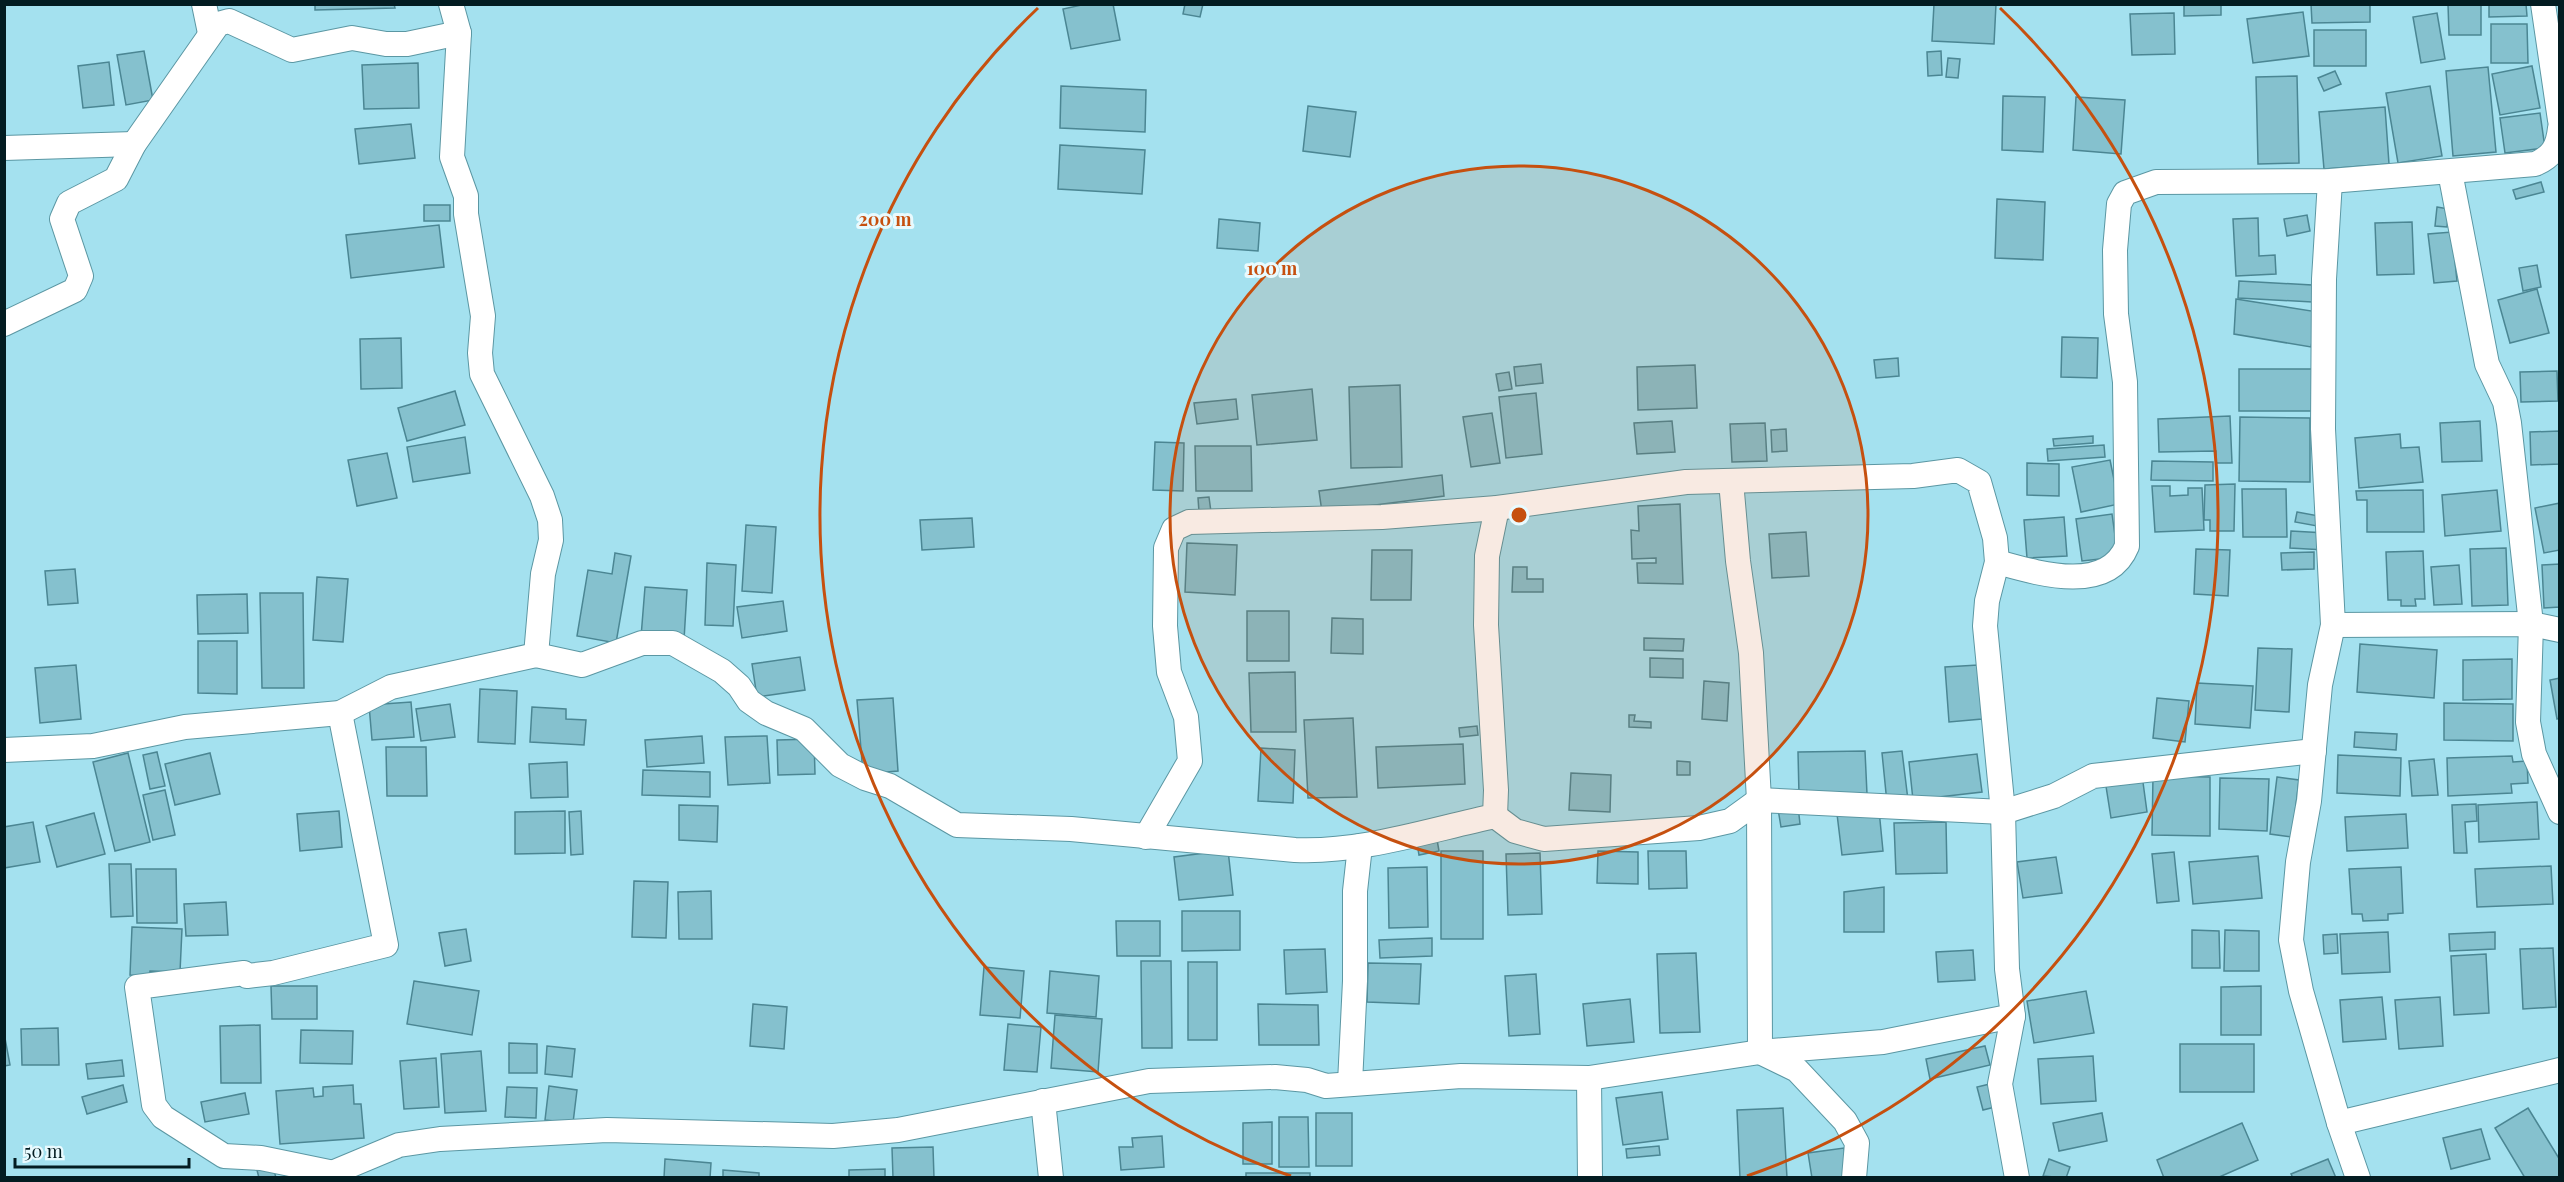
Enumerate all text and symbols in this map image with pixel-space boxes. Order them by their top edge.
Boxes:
text: 200 m [858,207,912,231]
text: 100 m [1247,256,1298,280]
centre of rings [1509,505,1529,525]
scale bar [15,1131,189,1169]
text: 50 m [24,1139,63,1163]

